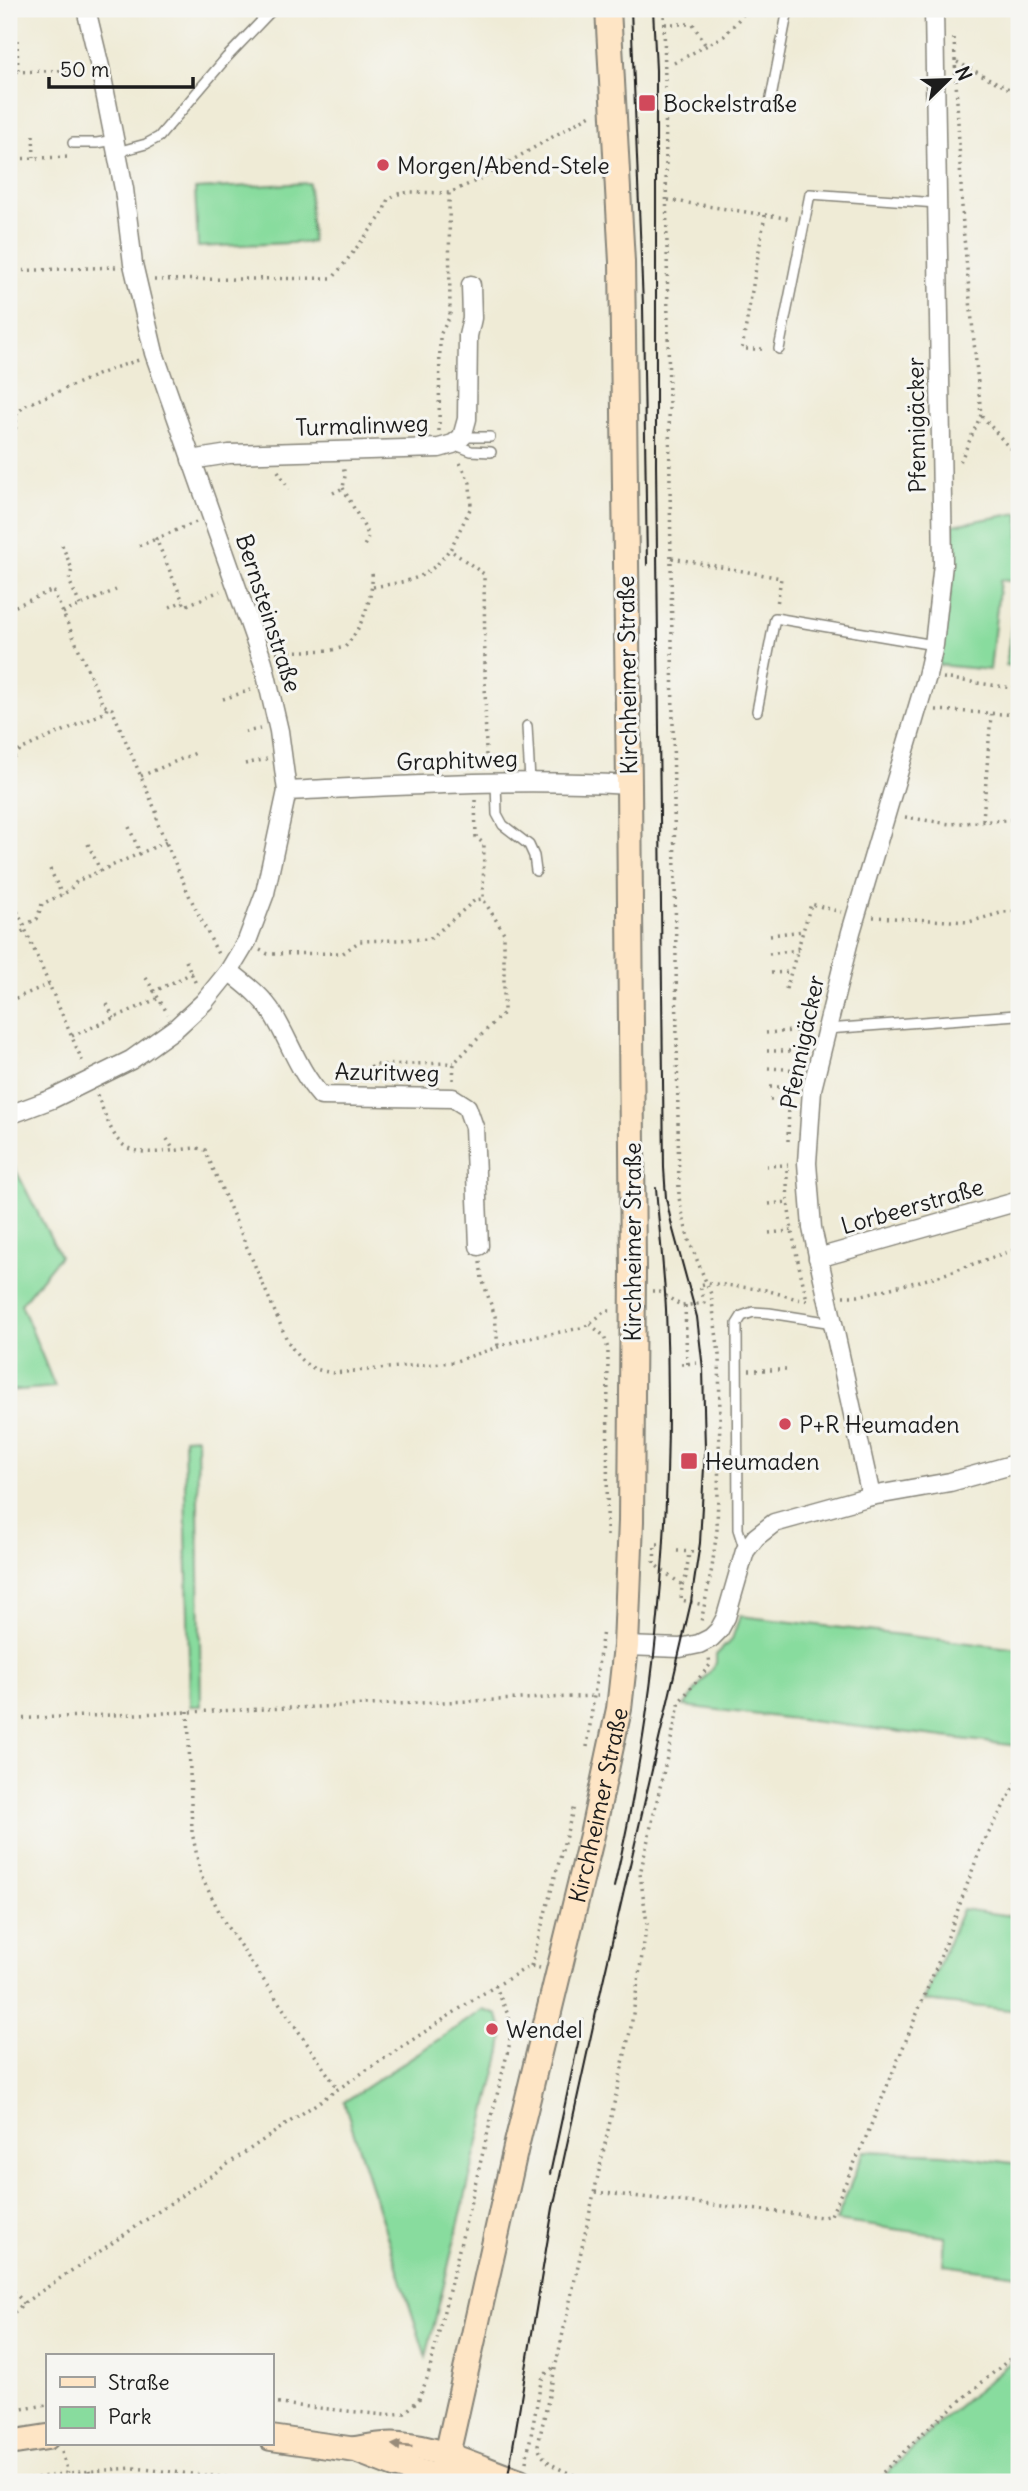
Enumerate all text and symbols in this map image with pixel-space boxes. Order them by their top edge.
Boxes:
scale bar [49,46,192,90]
north arrow [912,46,982,116]
text: 50 m [60,56,109,83]
text: N [950,63,977,84]
place label: Bockelstraße [663,89,797,118]
marker: Bockelstraße [637,93,657,113]
place label: Morgen/Abend-Stele [397,151,610,180]
marker: Morgen/Abend-Stele [375,157,391,173]
street label: Pfennigäcker [900,356,932,493]
street label: Turmalinweg [295,408,429,442]
street label: Bernsteinstraße [230,530,308,696]
street label: Kirchheimer Straße [611,575,643,775]
street label: Graphitweg [396,743,518,777]
street label: Pfennigäcker [774,972,830,1111]
street label: Azuritweg [334,1057,440,1087]
street label: Kirchheimer Straße [618,1142,647,1342]
street label: Lorbeerstraße [837,1172,987,1240]
place label: P+R Heumaden [799,1410,960,1439]
marker: P+R Heumaden [777,1416,793,1432]
place label: Heumaden [705,1447,820,1476]
marker: Heumaden [679,1451,699,1471]
street label: Kirchheimer Straße [562,1705,633,1906]
place label: Wendel [506,2015,583,2044]
marker: Wendel [484,2021,500,2037]
legend [46,2354,273,2446]
text: Straße [108,2369,169,2396]
text: Park [108,2403,151,2430]
one-way arrow [391,2440,413,2451]

